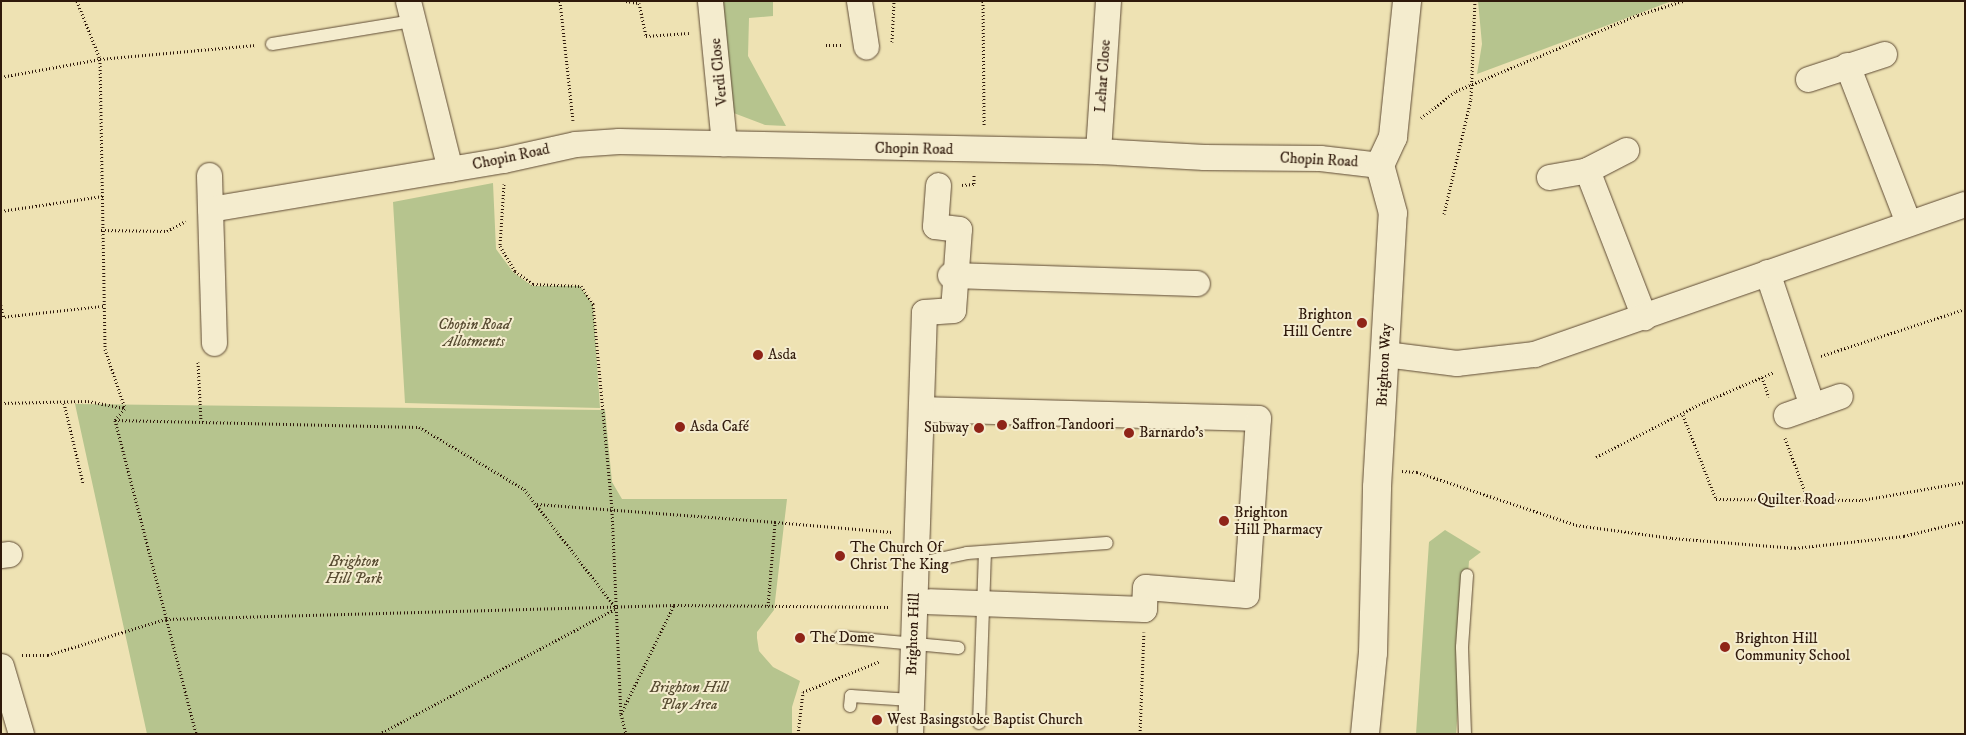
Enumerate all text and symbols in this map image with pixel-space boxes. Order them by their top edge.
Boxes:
street label: Verdi Close [706,37,732,107]
street label: Lehar Close [1091,39,1115,113]
street label: Chopin Road [875,139,953,159]
street label: Chopin Road [471,140,551,174]
street label: Chopin Road [1279,149,1359,171]
place label: Brighton Hill Centre [1283,305,1352,340]
park label: Chopin Road Allotments [438,315,510,350]
marker: Brighton Hill Centre [1356,317,1368,329]
street label: Brighton Way [1373,323,1395,407]
place label: Asda [768,346,796,364]
marker: Asda [752,349,764,361]
place label: Saffron Tandoori [1012,416,1114,434]
place label: Asda Café [690,418,749,436]
place label: Subway [924,419,969,437]
marker: Saffron Tandoori [996,419,1008,431]
marker: Asda Café [674,421,686,433]
marker: Subway [973,422,985,434]
place label: Barnardo's [1139,424,1204,442]
marker: Barnardo's [1123,427,1135,439]
street label: Quilter Road [1757,491,1835,509]
place label: Brighton Hill Pharmacy [1234,503,1322,538]
marker: Brighton Hill Pharmacy [1218,515,1230,527]
place label: The Church Of Christ The King [850,538,948,573]
marker: The Church Of Christ The King [834,550,846,562]
park label: Brighton Hill Park [326,552,382,587]
street label: Brighton Hill [903,592,923,676]
place label: The Dome [810,629,875,647]
place label: Brighton Hill Community School [1735,629,1850,664]
marker: The Dome [794,632,806,644]
marker: Brighton Hill Community School [1719,641,1731,653]
park label: Brighton Hill Play Area [650,678,728,713]
place label: West Basingstoke Baptist Church [887,711,1083,729]
marker: West Basingstoke Baptist Church [871,714,883,726]

